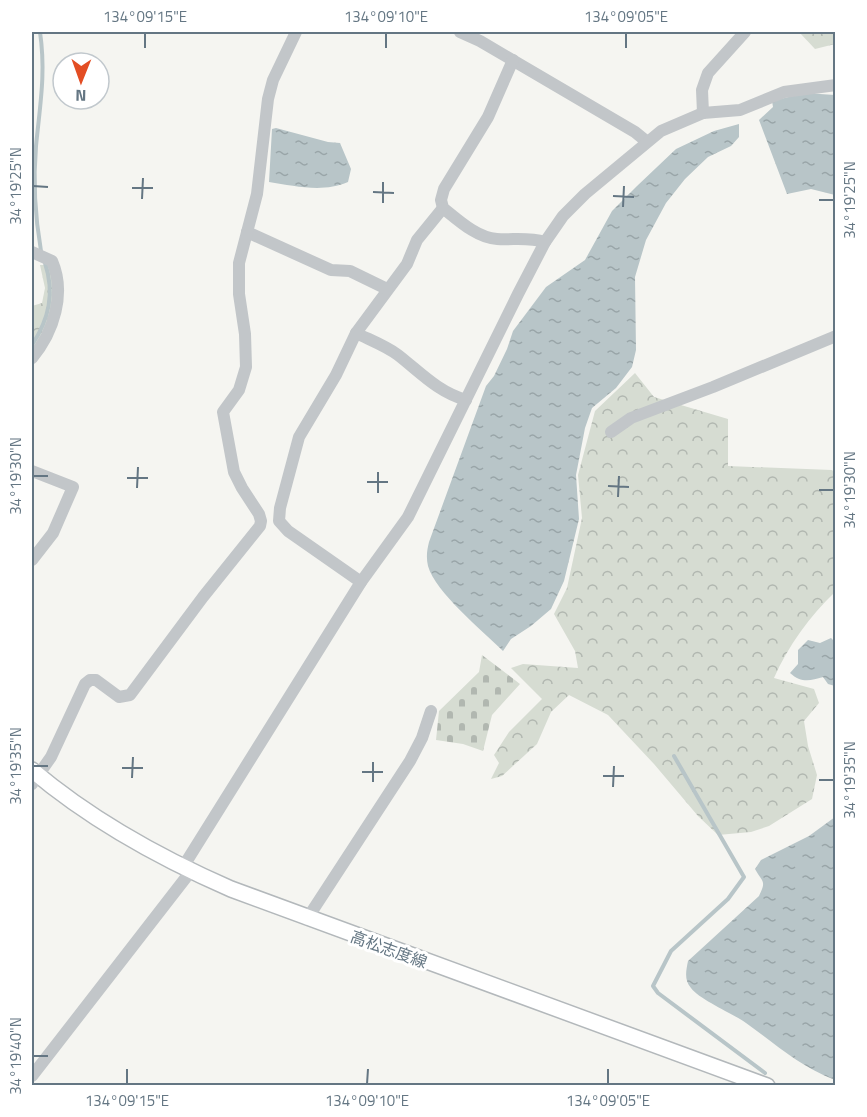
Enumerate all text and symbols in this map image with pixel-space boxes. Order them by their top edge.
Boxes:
text: 134°09'15"E [103,5,187,28]
text: 134°09'10"E [344,5,428,28]
text: 134°09'05"E [584,5,668,28]
north arrow [51,51,111,111]
text: N [75,84,86,108]
text: 34°19'25"N [4,147,27,225]
text: 34°19'25"N [838,161,861,239]
text: 34°19'30"N [4,437,27,515]
text: 34°19'30"N [838,451,861,529]
text: 34°19'35"N [4,727,27,805]
text: 34°19'35"N [838,741,861,819]
street label: 高松志度線 [347,924,431,974]
text: 34°19'40"N [4,1017,27,1095]
text: 134°09'15"E [85,1089,169,1112]
text: 134°09'10"E [325,1089,409,1112]
text: 134°09'05"E [566,1089,650,1112]

